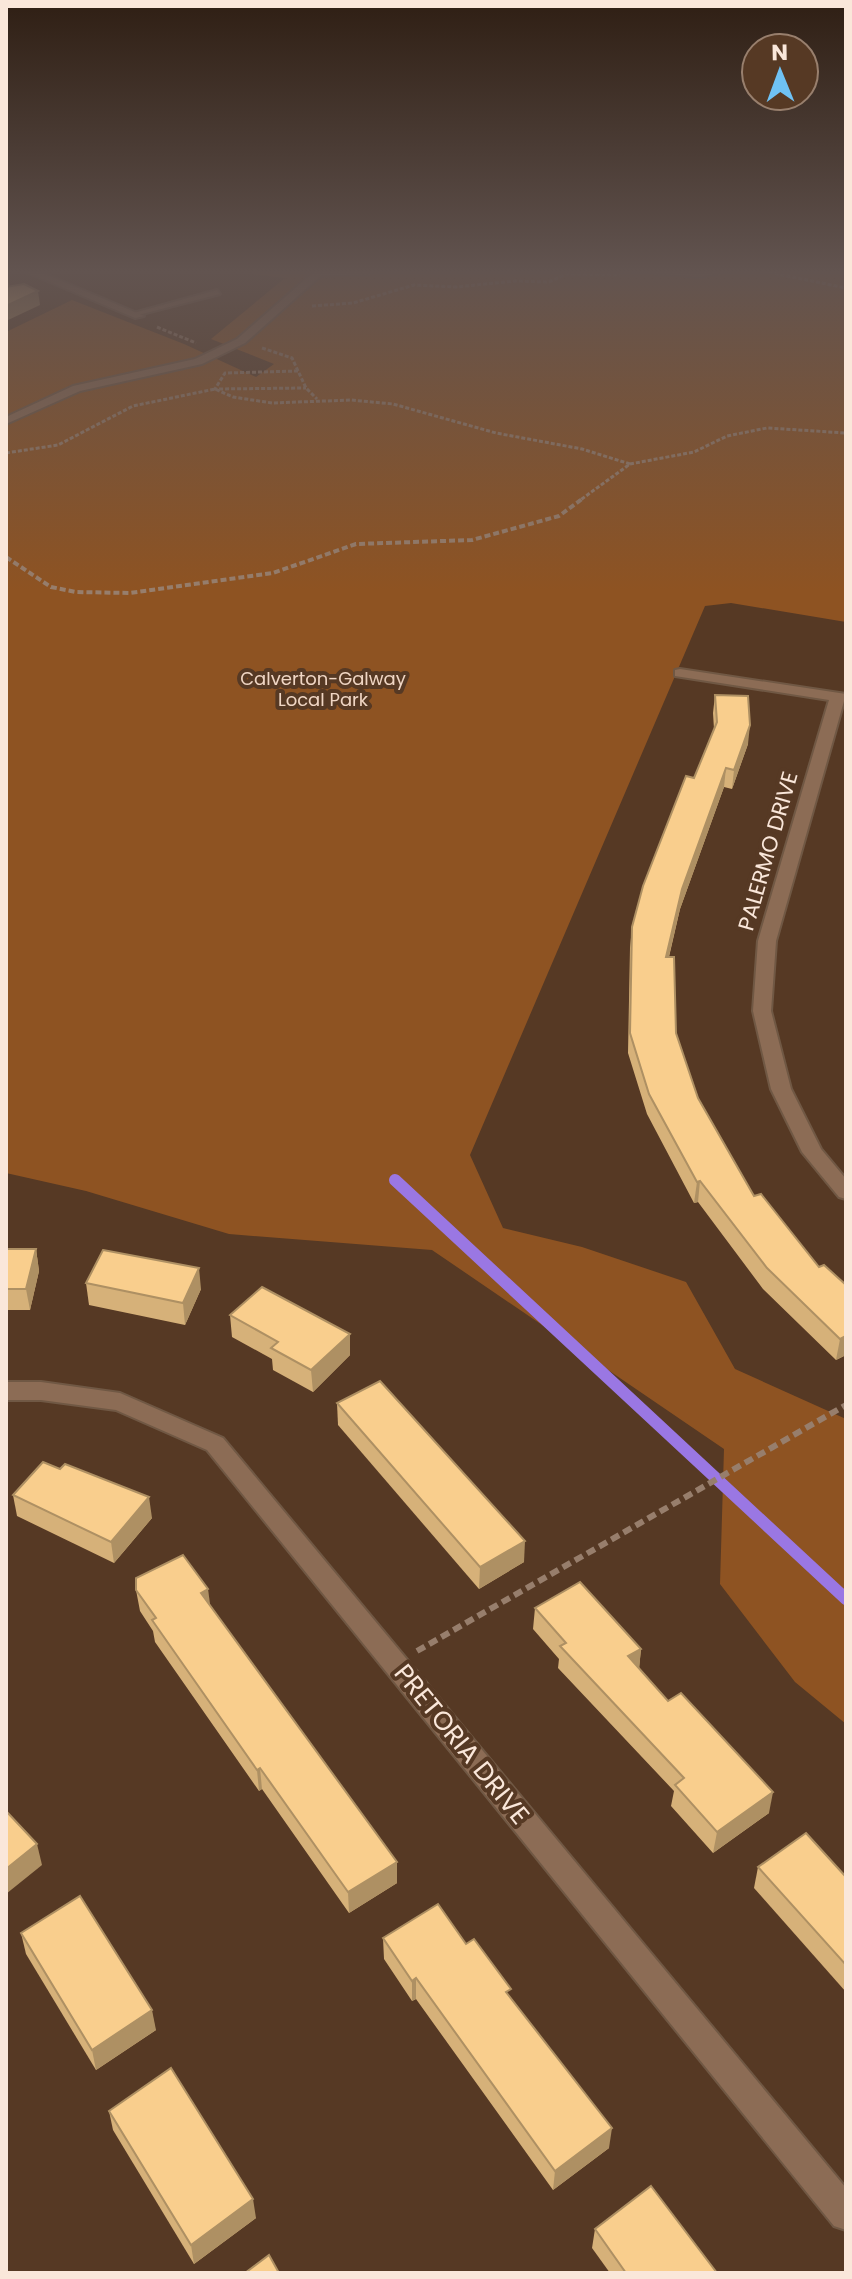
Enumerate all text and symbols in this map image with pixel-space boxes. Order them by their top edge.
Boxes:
north arrow [740,32,820,112]
text: N [771,37,788,68]
park label: Calverton-Galway Local Park [240,666,406,712]
street label: PALERMO DRIVE [730,768,806,934]
street label: PRETORIA DRIVE [386,1656,538,1832]

